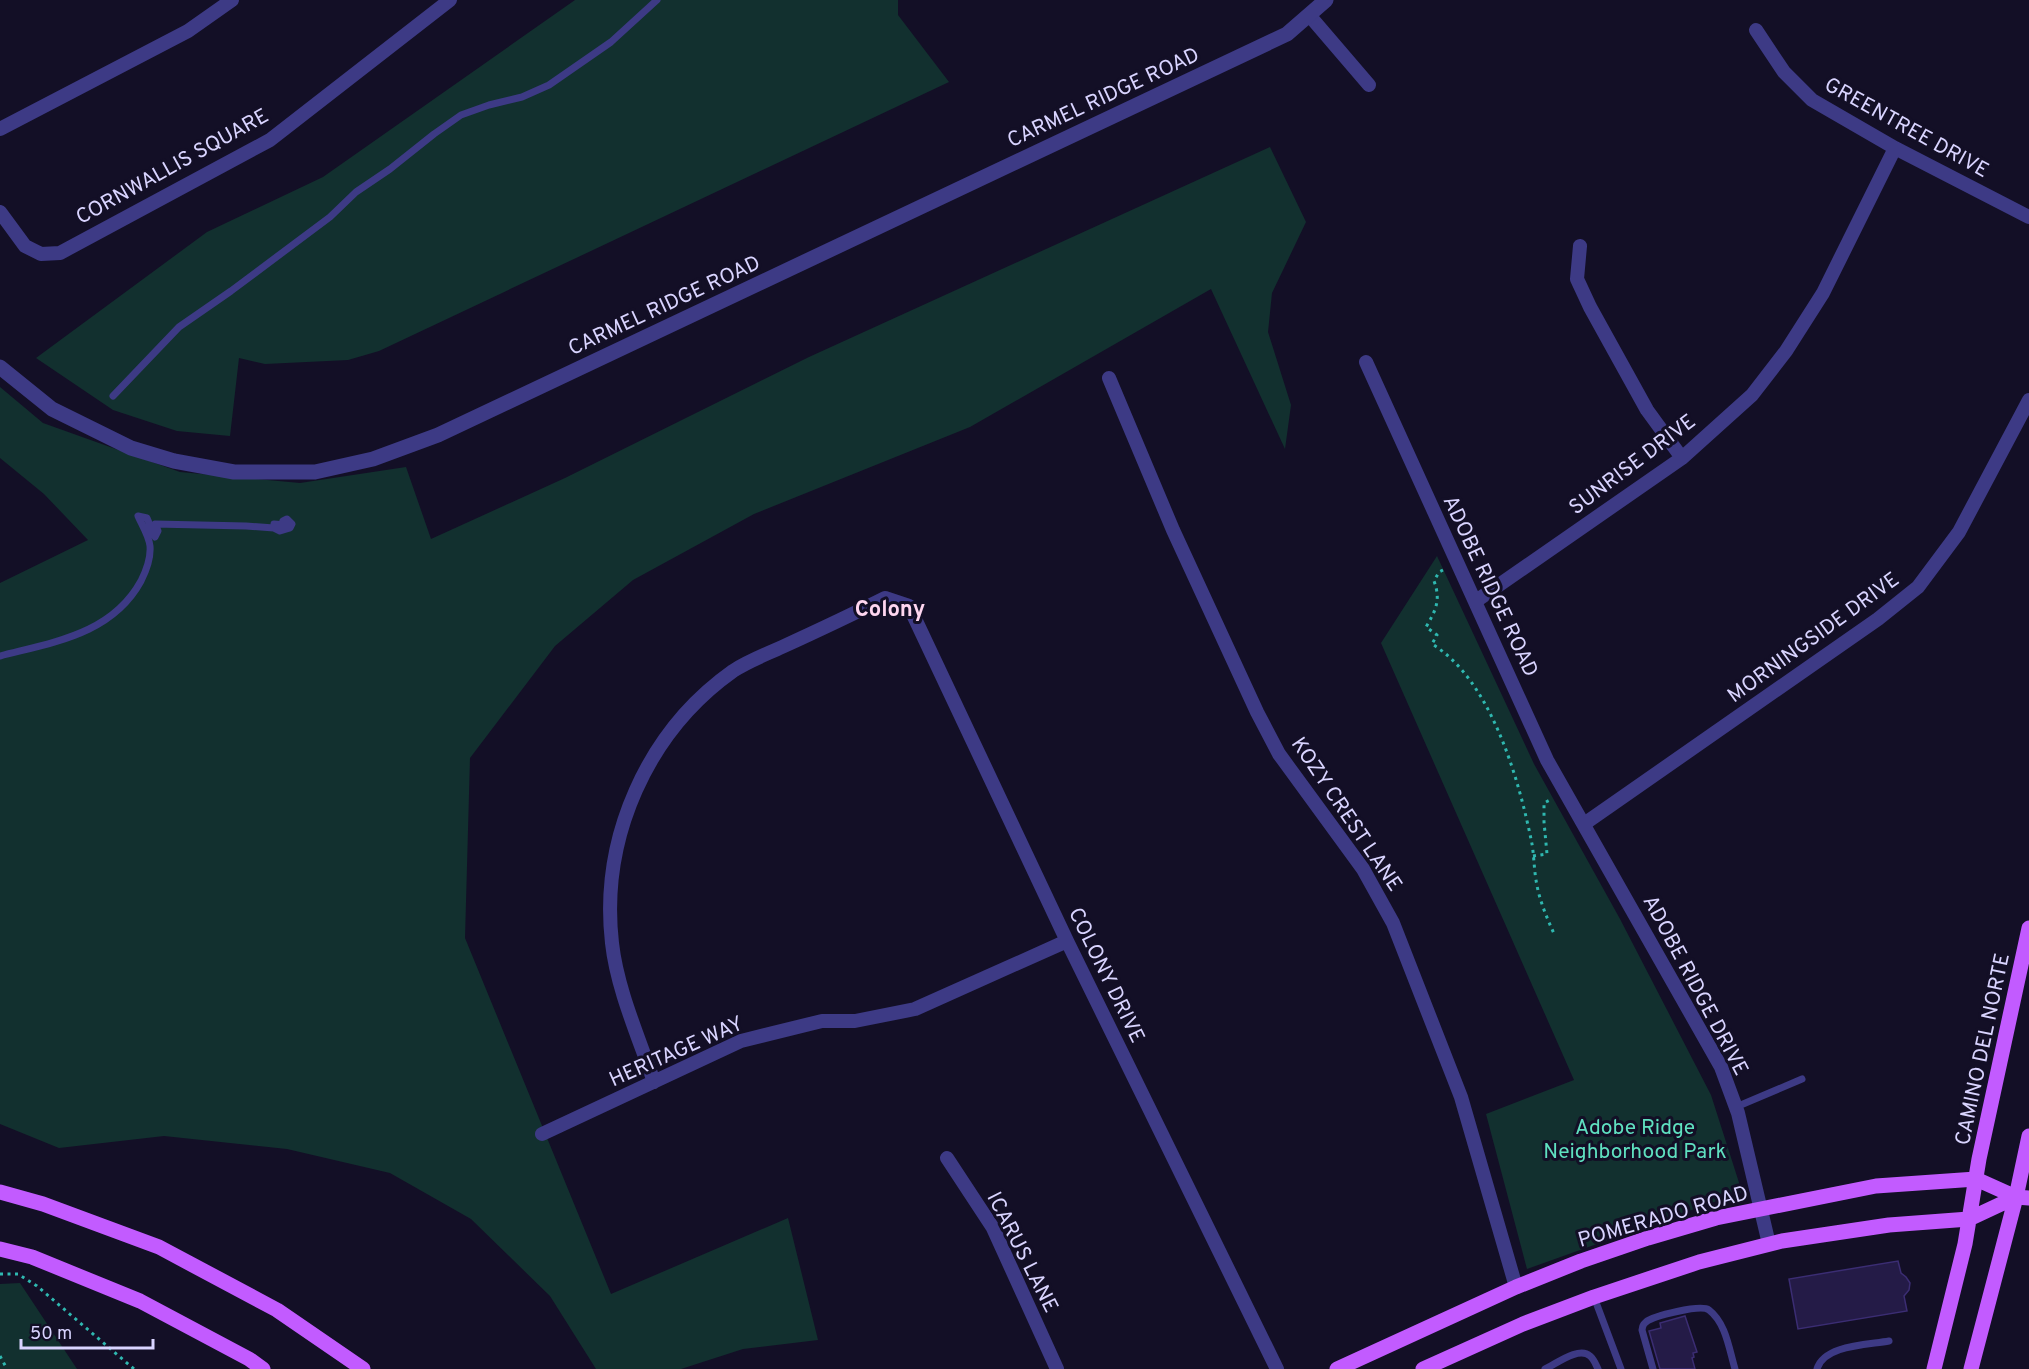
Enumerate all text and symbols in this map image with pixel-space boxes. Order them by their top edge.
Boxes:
street label: CARMEL RIDGE ROAD [1003,42,1204,155]
street label: GREENTREE DRIVE [1819,72,1993,185]
street label: CORNWALLIS SQUARE [72,103,274,232]
street label: CARMEL RIDGE ROAD [564,250,765,363]
street label: SUNRISE DRIVE [1564,409,1702,522]
street label: ADOBE RIDGE ROAD [1436,492,1544,682]
street label: MORNINGSIDE DRIVE [1723,567,1905,710]
district label: Colony [855,597,925,624]
street label: KOZY CREST LANE [1284,732,1407,897]
street label: ADOBE RIDGE DRIVE [1636,891,1754,1081]
street label: COLONY DRIVE [1061,904,1150,1048]
street label: CAMINO DEL NORTE [1950,951,2017,1148]
street label: HERITAGE WAY [605,1011,748,1094]
park label: Adobe Ridge Neighborhood Park [1543,1115,1727,1166]
street label: POMERADO ROAD [1575,1180,1752,1255]
street label: ICARUS LANE [980,1188,1064,1318]
scale bar [21,1312,153,1350]
text: 50 m [30,1323,72,1346]

